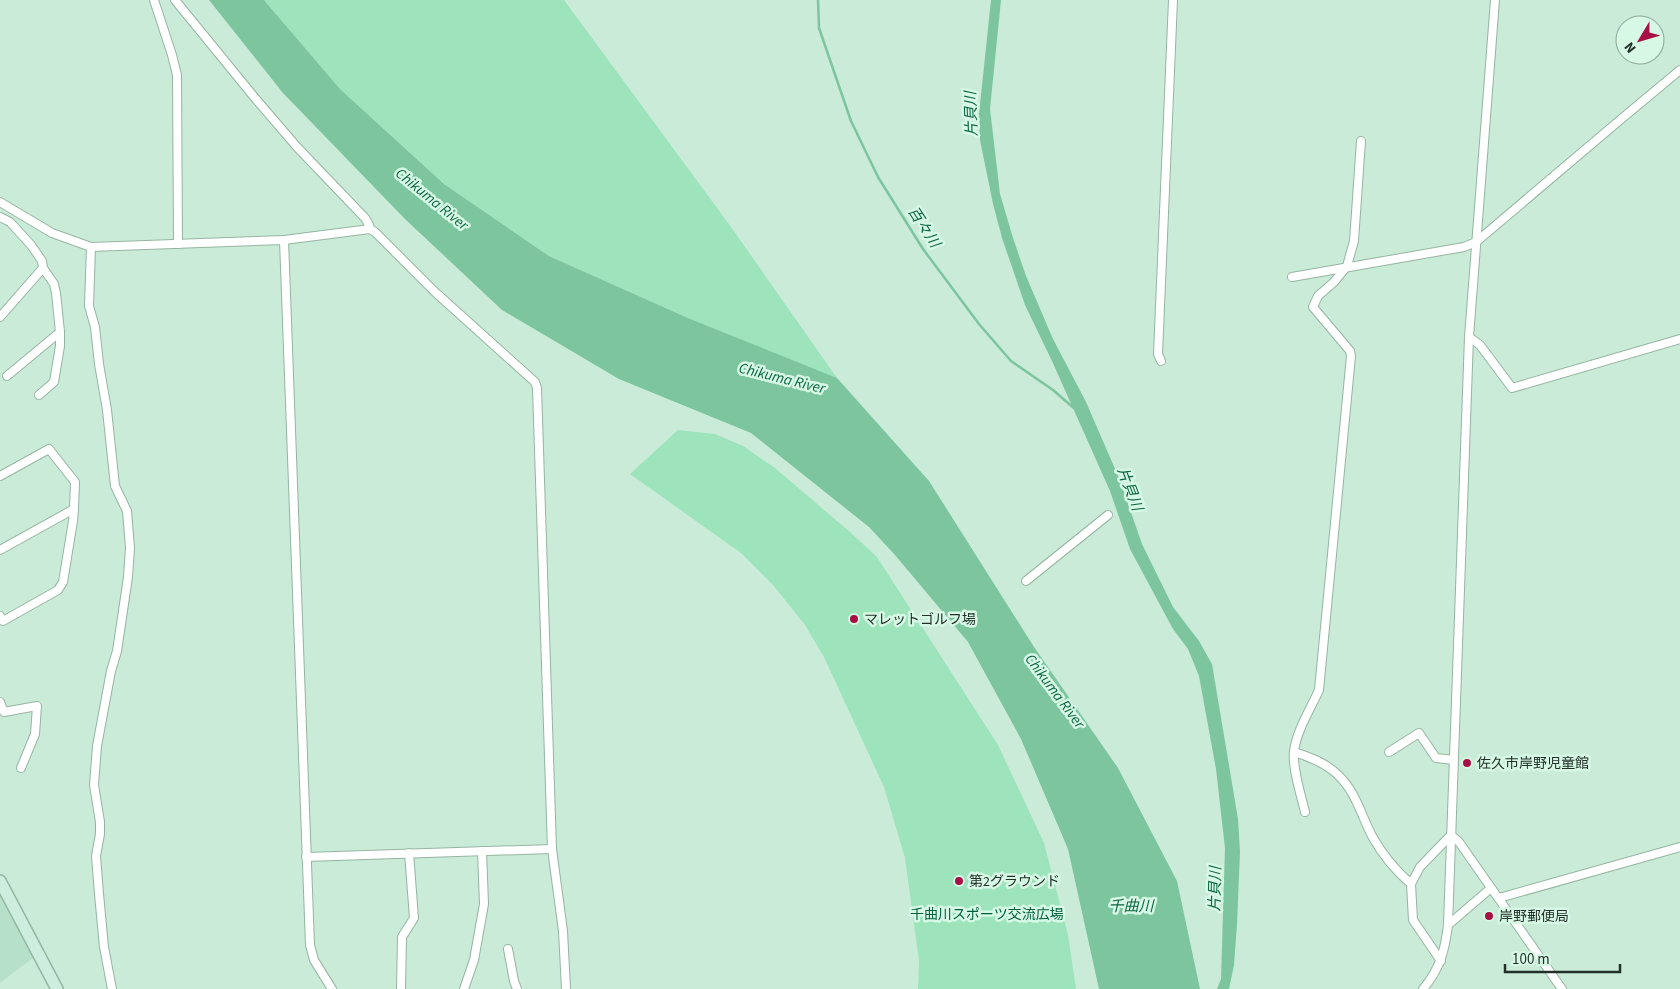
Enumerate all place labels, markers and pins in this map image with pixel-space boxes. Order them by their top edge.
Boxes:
place label: マレットゴルフ場 [864,610,976,630]
marker: マレットゴルフ場 [848,613,860,625]
place label: 佐久市岸野児童館 [1477,754,1589,774]
marker: 佐久市岸野児童館 [1461,757,1473,769]
place label: 第2グラウンド [969,872,1060,892]
marker: 第2グラウンド [953,875,965,887]
place label: 岸野郵便局 [1499,907,1569,927]
marker: 岸野郵便局 [1483,910,1495,922]

